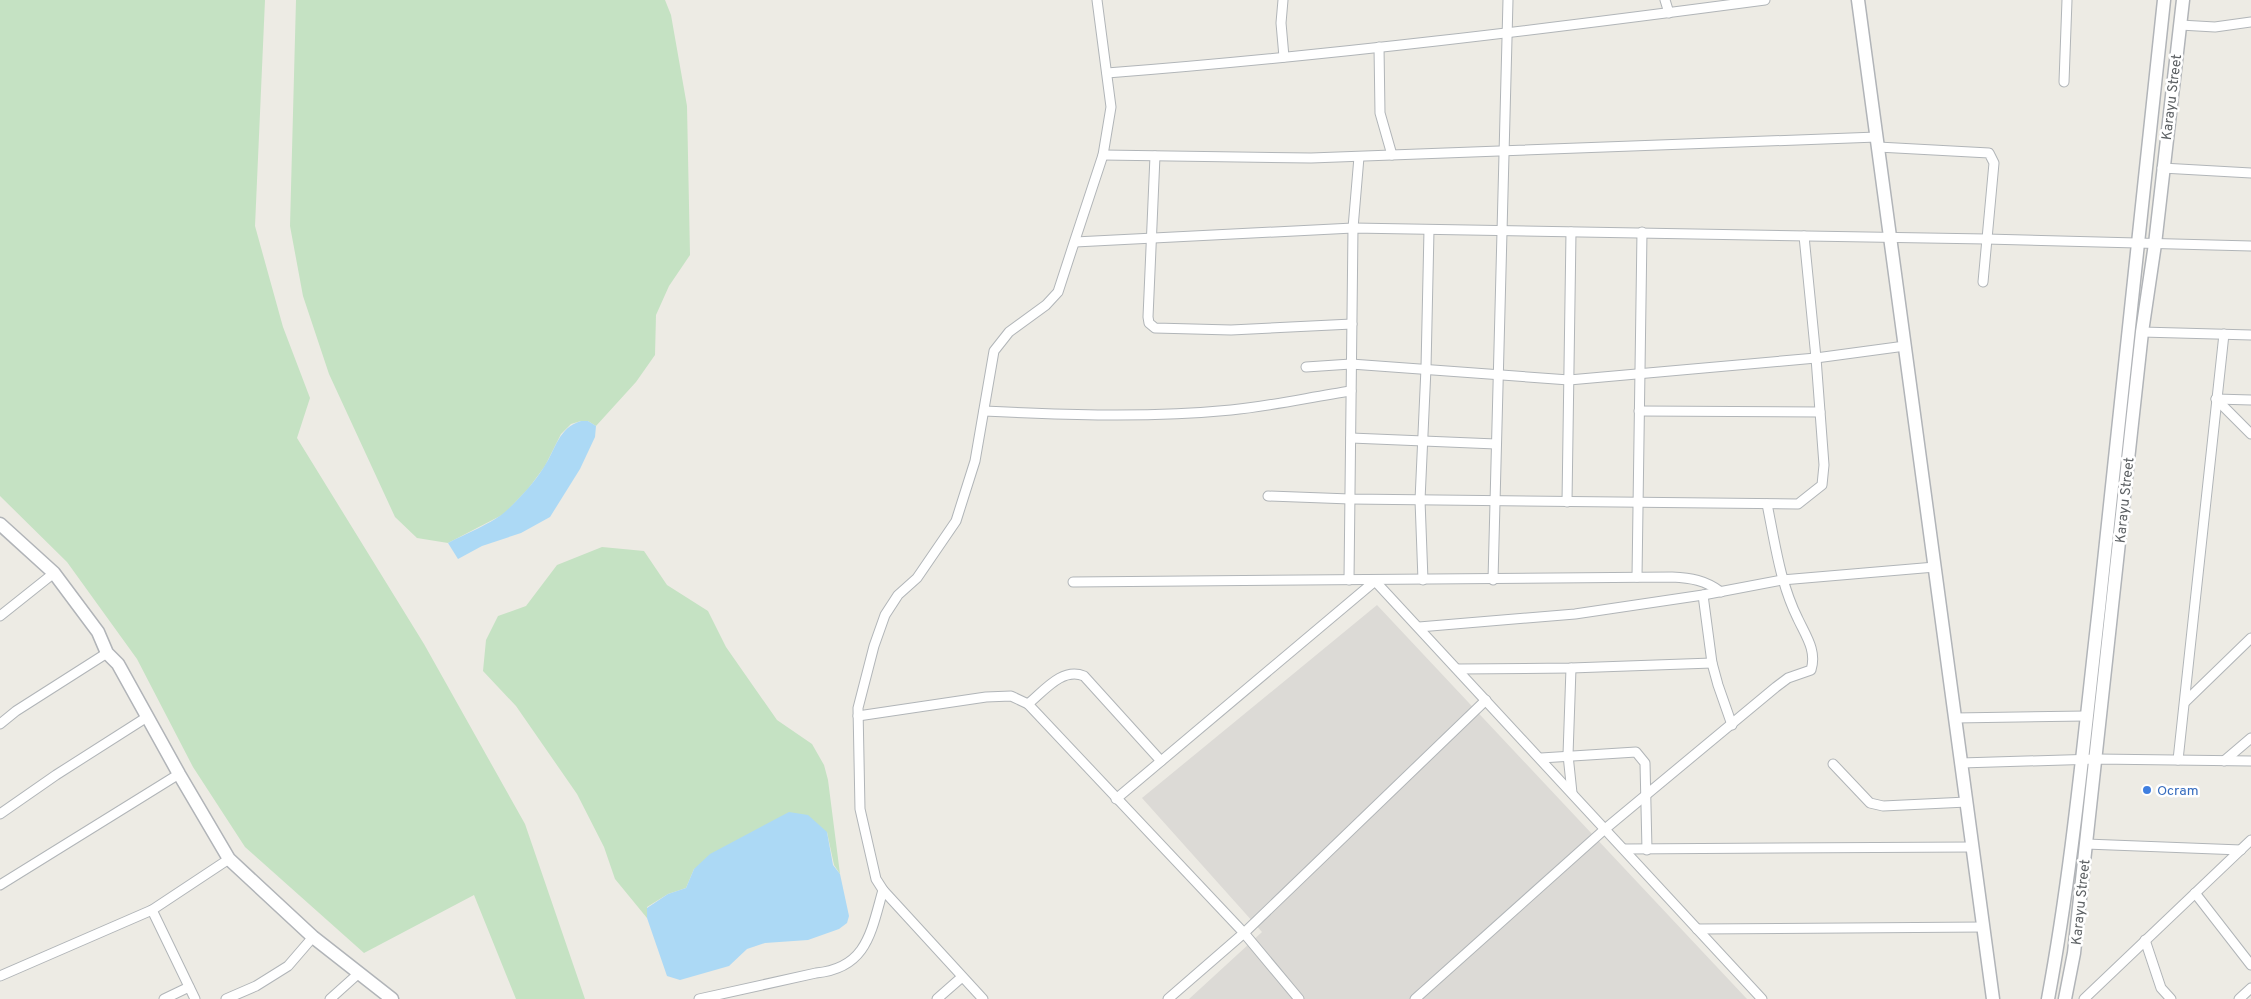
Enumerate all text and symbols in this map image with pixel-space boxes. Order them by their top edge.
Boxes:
street label: Karayu Street [2159,53,2186,141]
street label: Karayu Street [2113,456,2138,544]
place label: Ocram [2157,783,2199,800]
marker: Ocram [2141,784,2153,796]
street label: Karayu Street [2069,858,2094,946]

